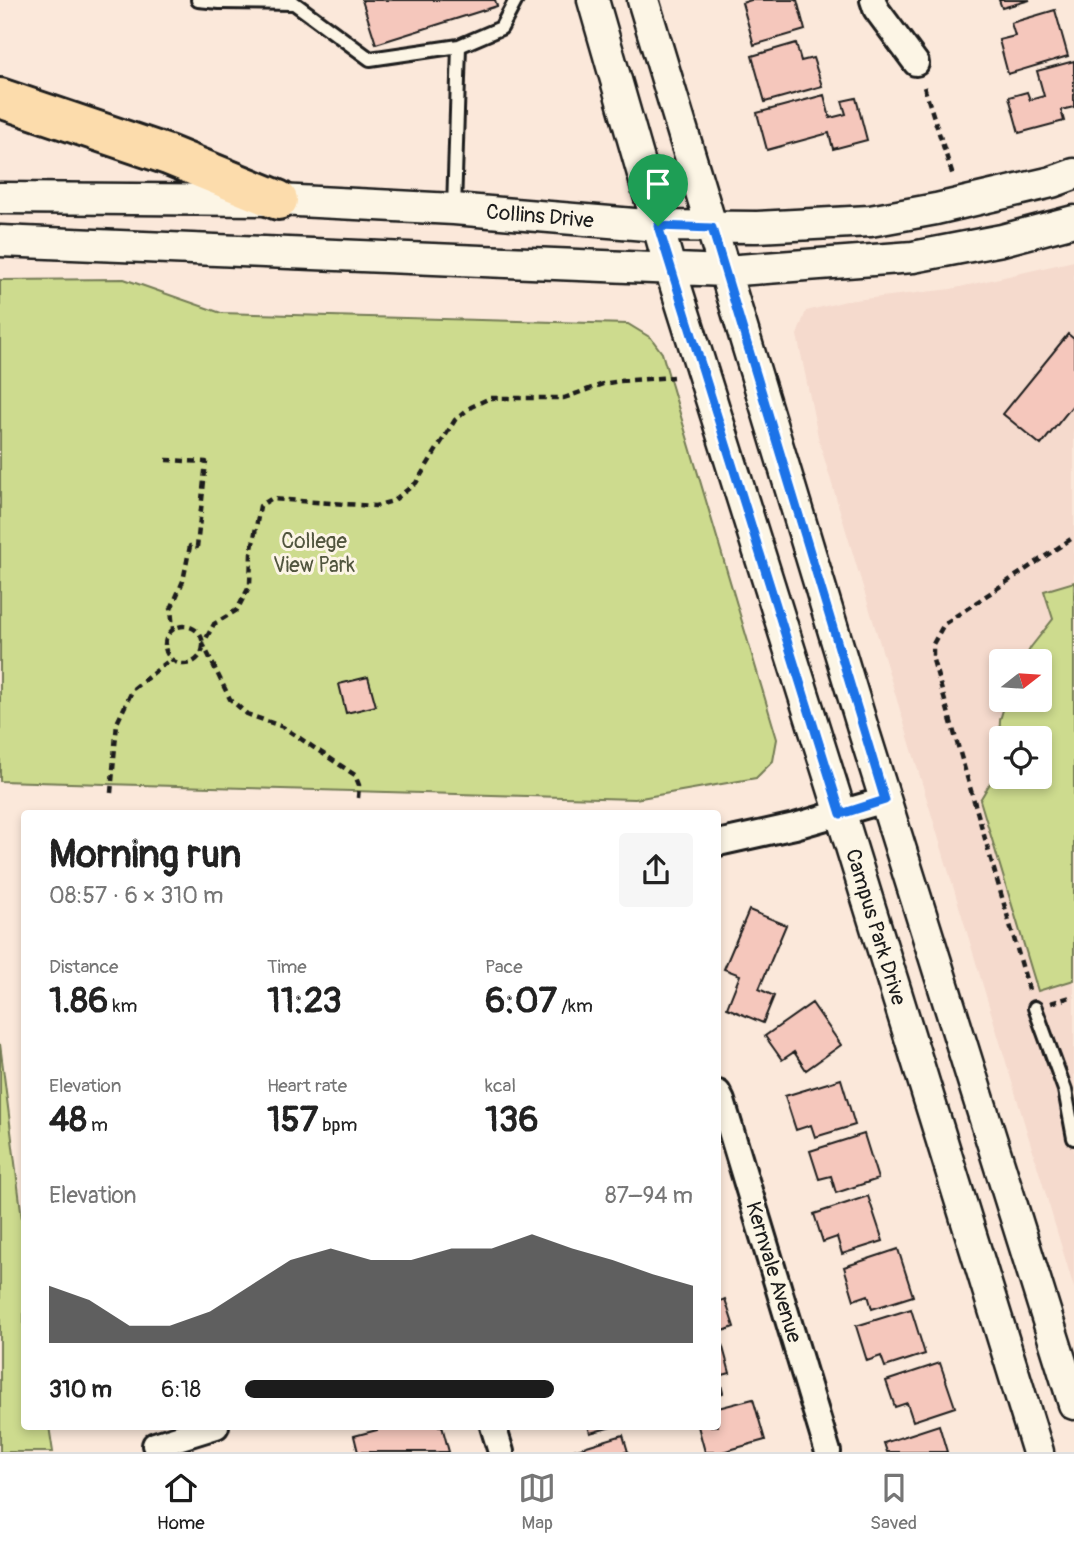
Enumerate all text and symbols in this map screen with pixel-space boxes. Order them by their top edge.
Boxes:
pin [628,154,688,226]
icon: arrive [639,165,677,203]
street label: Collins Drive [485,198,596,235]
park label: College View Park [273,528,355,579]
north arrow [989,649,1052,712]
map controls [989,649,1052,789]
button: locate [989,726,1052,789]
text: Morning run [49,831,241,879]
button: share [619,833,693,907]
street label: Campus Park Drive [839,846,912,1009]
text: 08:57 · 6 × 310 m [49,881,223,910]
text: Distance [49,955,118,979]
text: Time [267,955,307,979]
text: Pace [485,955,523,979]
text: 1.86 [49,979,108,1023]
text: 11:23 [267,979,342,1023]
text: 6:07 [485,979,557,1023]
text: km [108,994,137,1018]
text: /km [557,994,593,1018]
text: Elevation [49,1074,121,1098]
text: Heart rate [267,1074,347,1098]
text: kcal [485,1074,516,1098]
text: 48 [49,1098,87,1142]
text: 157 [267,1098,318,1142]
text: 136 [485,1098,539,1142]
text: m [87,1113,108,1137]
text: bpm [318,1113,357,1137]
text: Elevation [49,1181,137,1210]
text: 87–94 m [605,1181,693,1210]
street label: Kernvale Avenue [739,1198,808,1347]
text: 310 m [49,1375,112,1404]
text: 6:18 [161,1375,201,1404]
tab: Home [157,1469,205,1535]
tab: Map [518,1469,556,1535]
tab: Saved [870,1469,917,1535]

